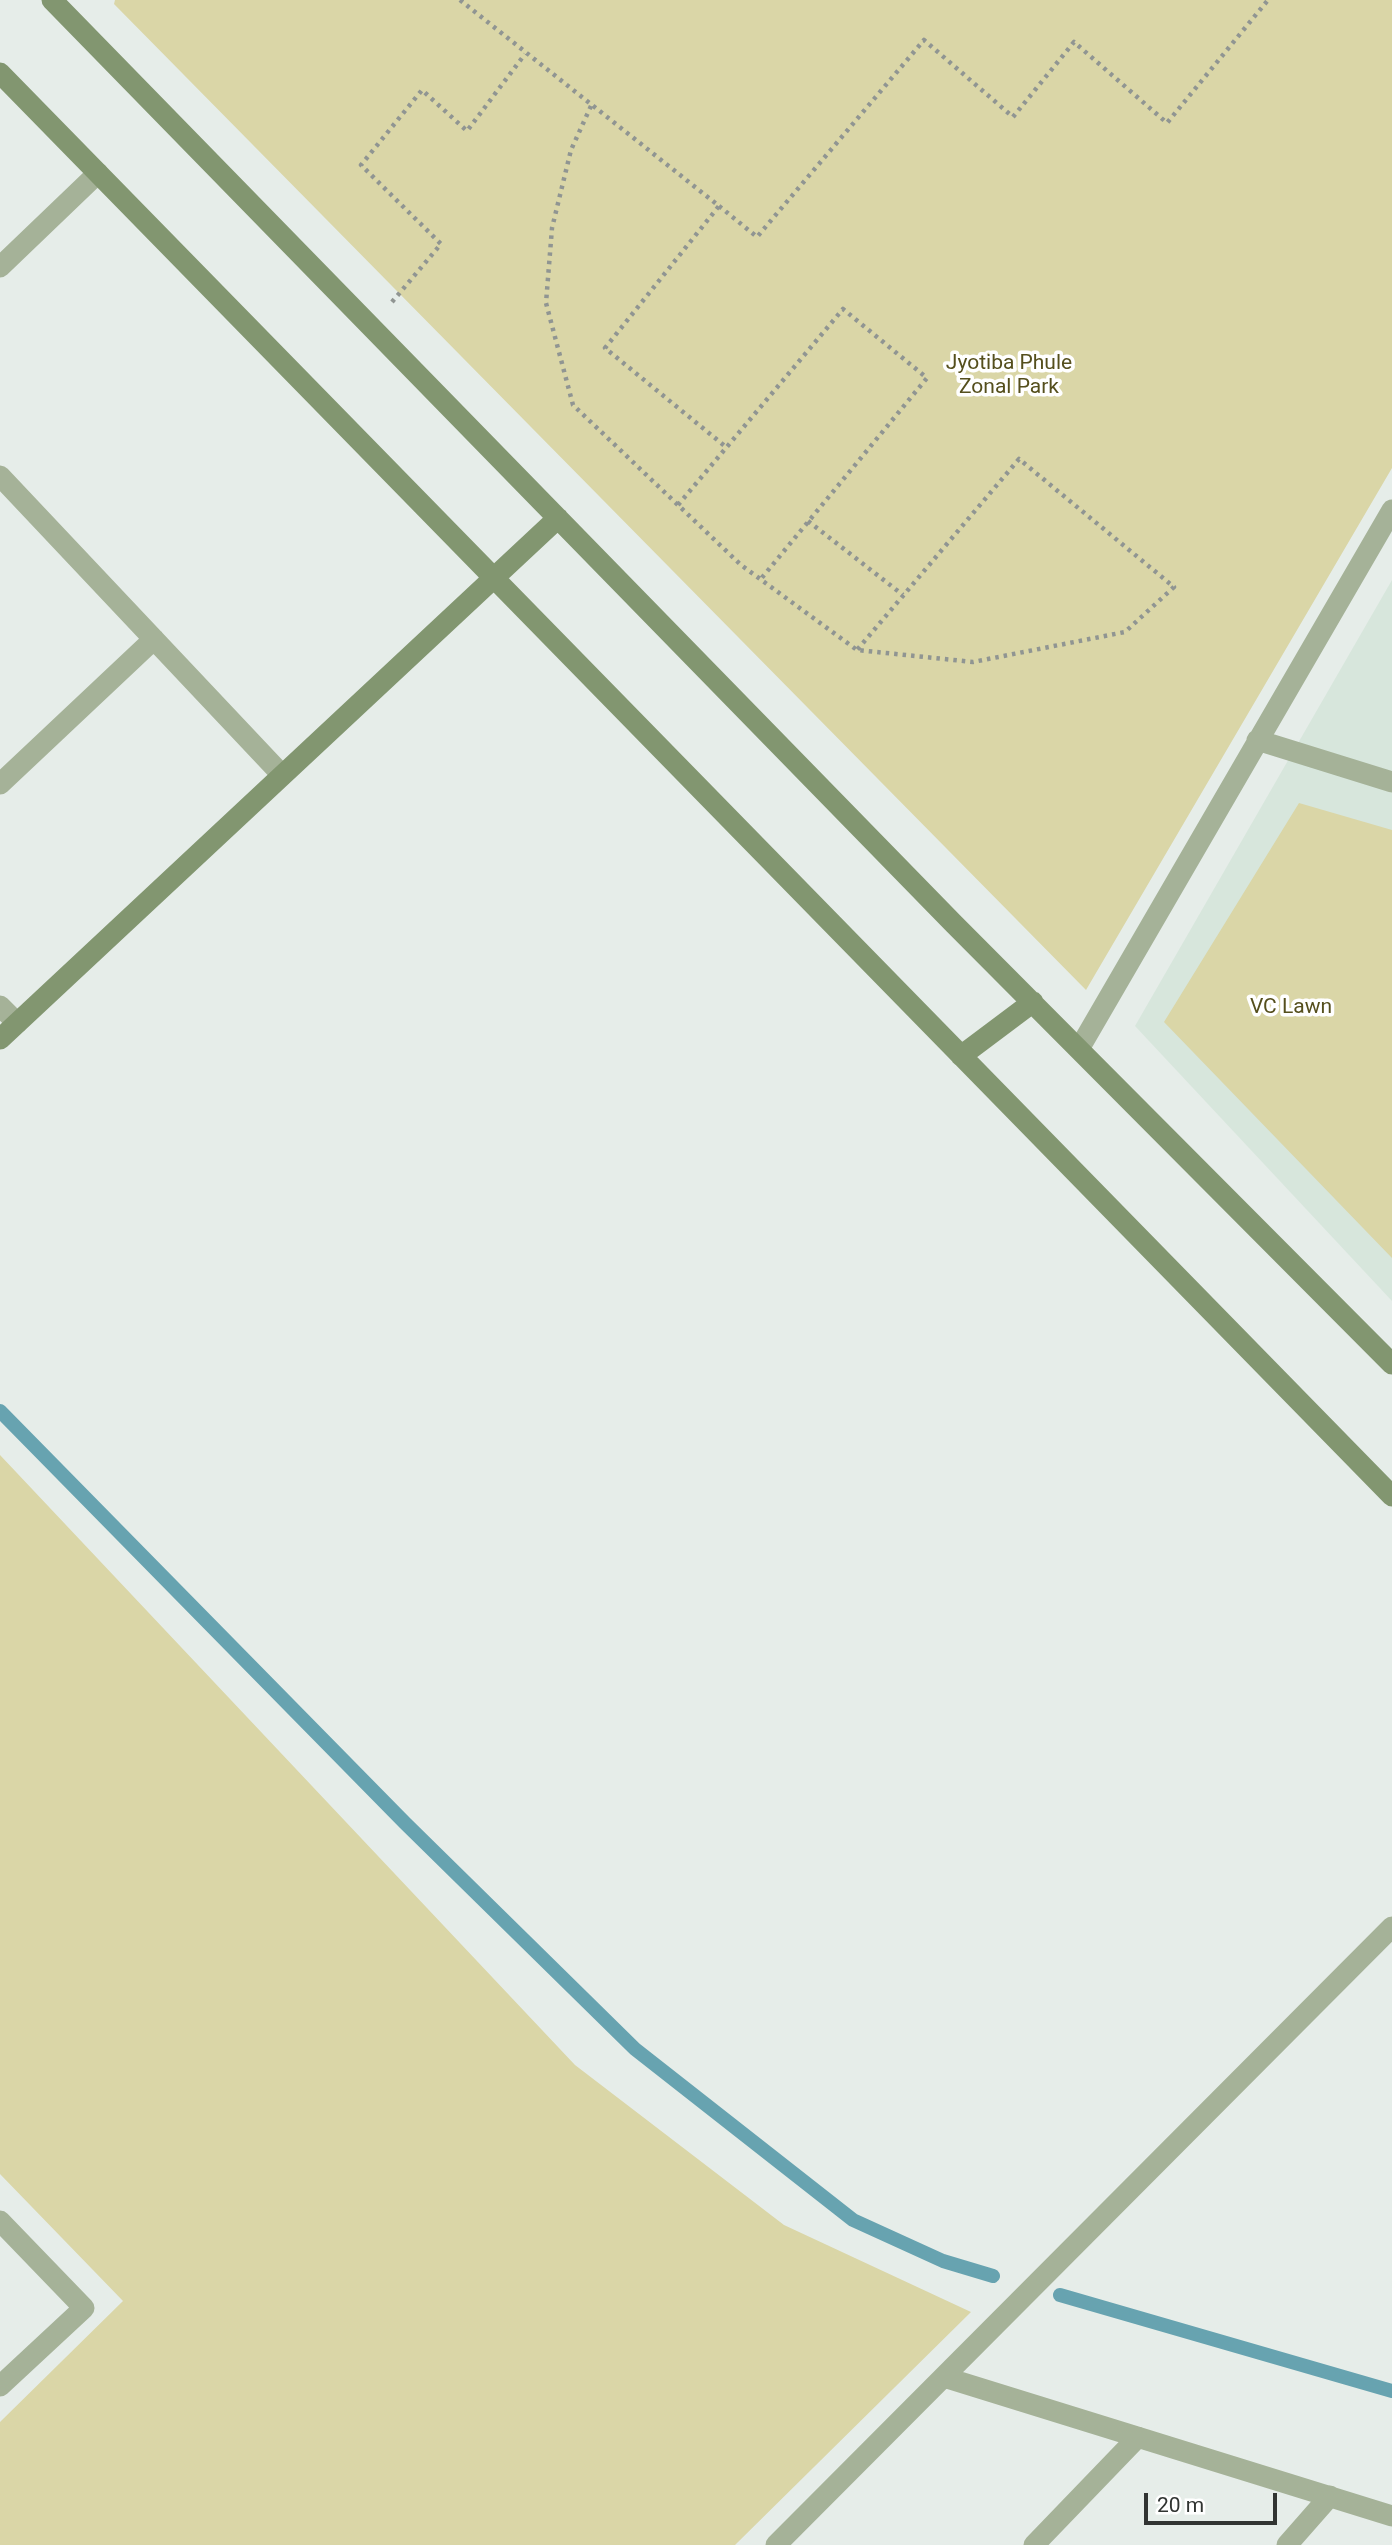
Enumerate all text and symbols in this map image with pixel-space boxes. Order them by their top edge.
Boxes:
park label: Jyotiba Phule Zonal Park [946,351,1072,401]
park label: VC Lawn [1250,995,1332,1021]
scale bar [1147,2478,1280,2522]
text: 20 m [1157,2493,1204,2517]

